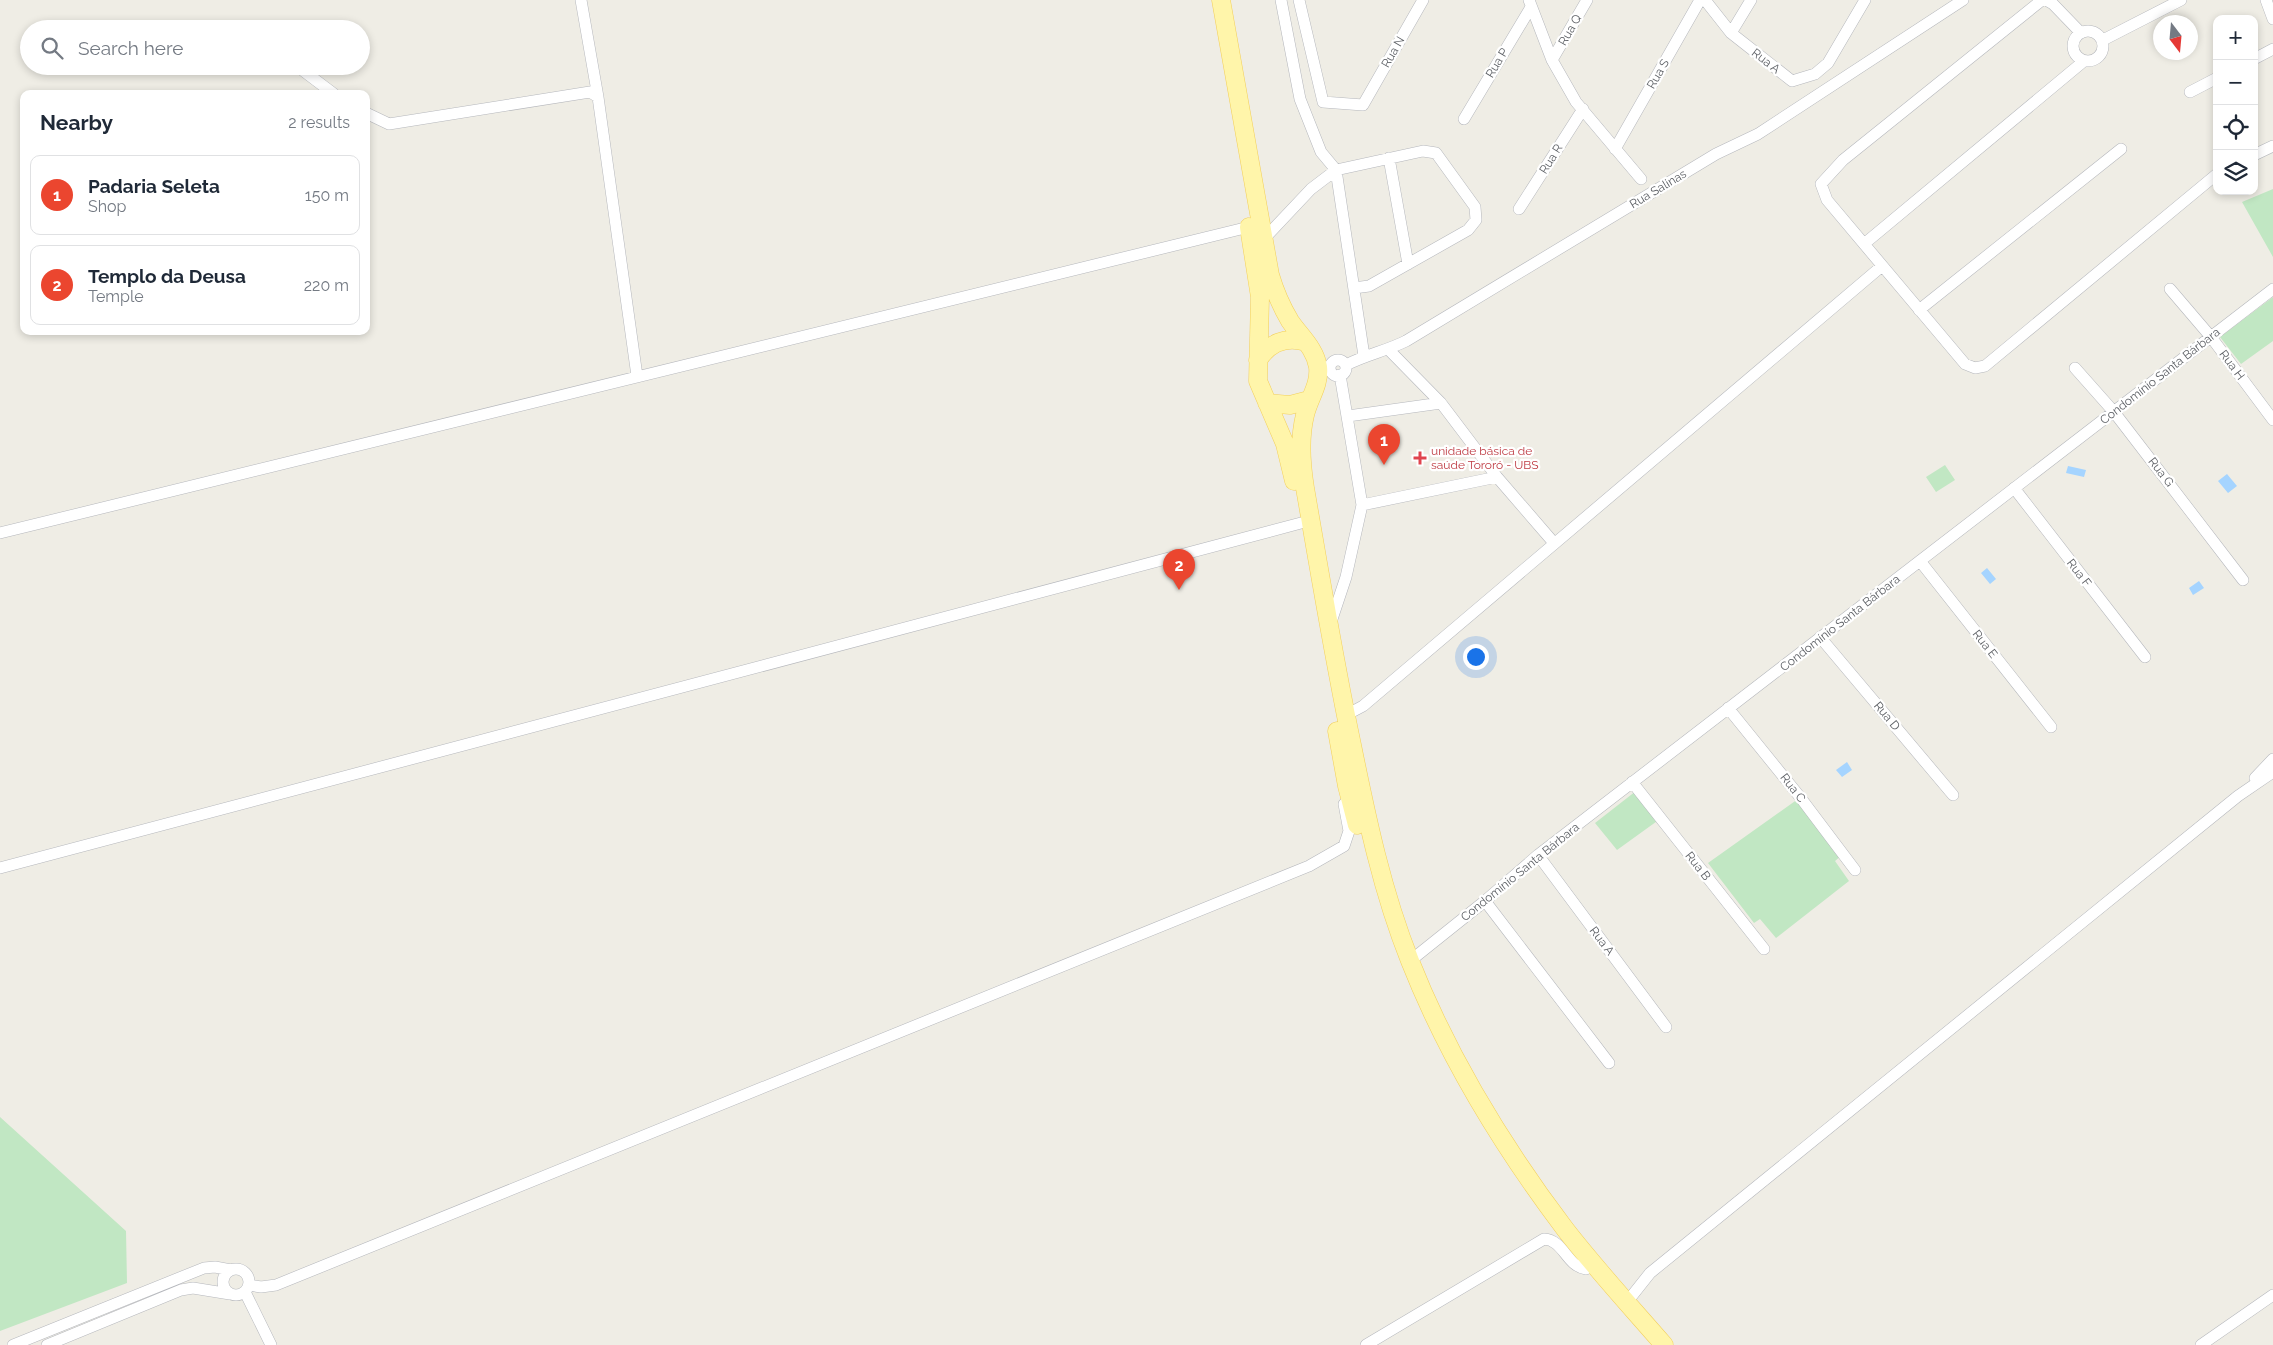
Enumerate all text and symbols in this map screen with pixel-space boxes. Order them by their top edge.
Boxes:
street label: Rua Q [1556,12,1584,48]
north arrow [2153,15,2198,60]
map controls [2213,15,2258,195]
button: + [2213,15,2258,60]
search box [20,20,370,75]
icon: search [38,34,66,62]
street label: Rua N [1379,34,1407,70]
text: Search here [78,37,184,59]
street label: Rua P [1483,45,1511,80]
street label: Rua A [1749,46,1783,76]
street label: Rua S [1644,57,1672,91]
button: − [2213,60,2258,105]
button: locate [2213,105,2258,150]
text: Nearby [40,110,113,135]
text: 2 results [288,113,350,132]
street label: Rua R [1537,141,1566,176]
button: layers [2213,150,2258,195]
street label: Rua Salinas [1627,167,1689,211]
text: Padaria Seleta [88,175,220,197]
text: 1 [53,186,61,205]
text: 150 m [305,186,349,205]
text: Shop [88,197,126,216]
text: Templo da Deusa [88,265,246,287]
text: 2 [52,276,62,295]
text: 220 m [304,276,349,295]
text: Temple [88,287,144,306]
street label: Condomínio Santa Bárbara [2097,325,2223,427]
street label: Rua H [2216,347,2248,383]
pin: 1 [1368,424,1400,465]
place label: unidade básica de saúde Tororó - UBS [1431,444,1539,472]
marker: unidade básica de saúde Tororó - UBS [1413,451,1427,465]
street label: Rua G [2145,455,2177,489]
pin: 2 [1163,549,1195,590]
street label: Rua F [2064,556,2094,590]
street label: Condomínio Santa Bárbara [1777,572,1903,674]
street label: Rua E [1970,627,2000,661]
your location [1463,644,1489,670]
street label: Rua D [1871,699,1903,733]
street label: Rua C [1777,771,1809,805]
street label: Condomínio Santa Bárbara [1458,820,1582,924]
street label: Rua B [1682,849,1714,883]
street label: Rua A [1587,924,1617,958]

